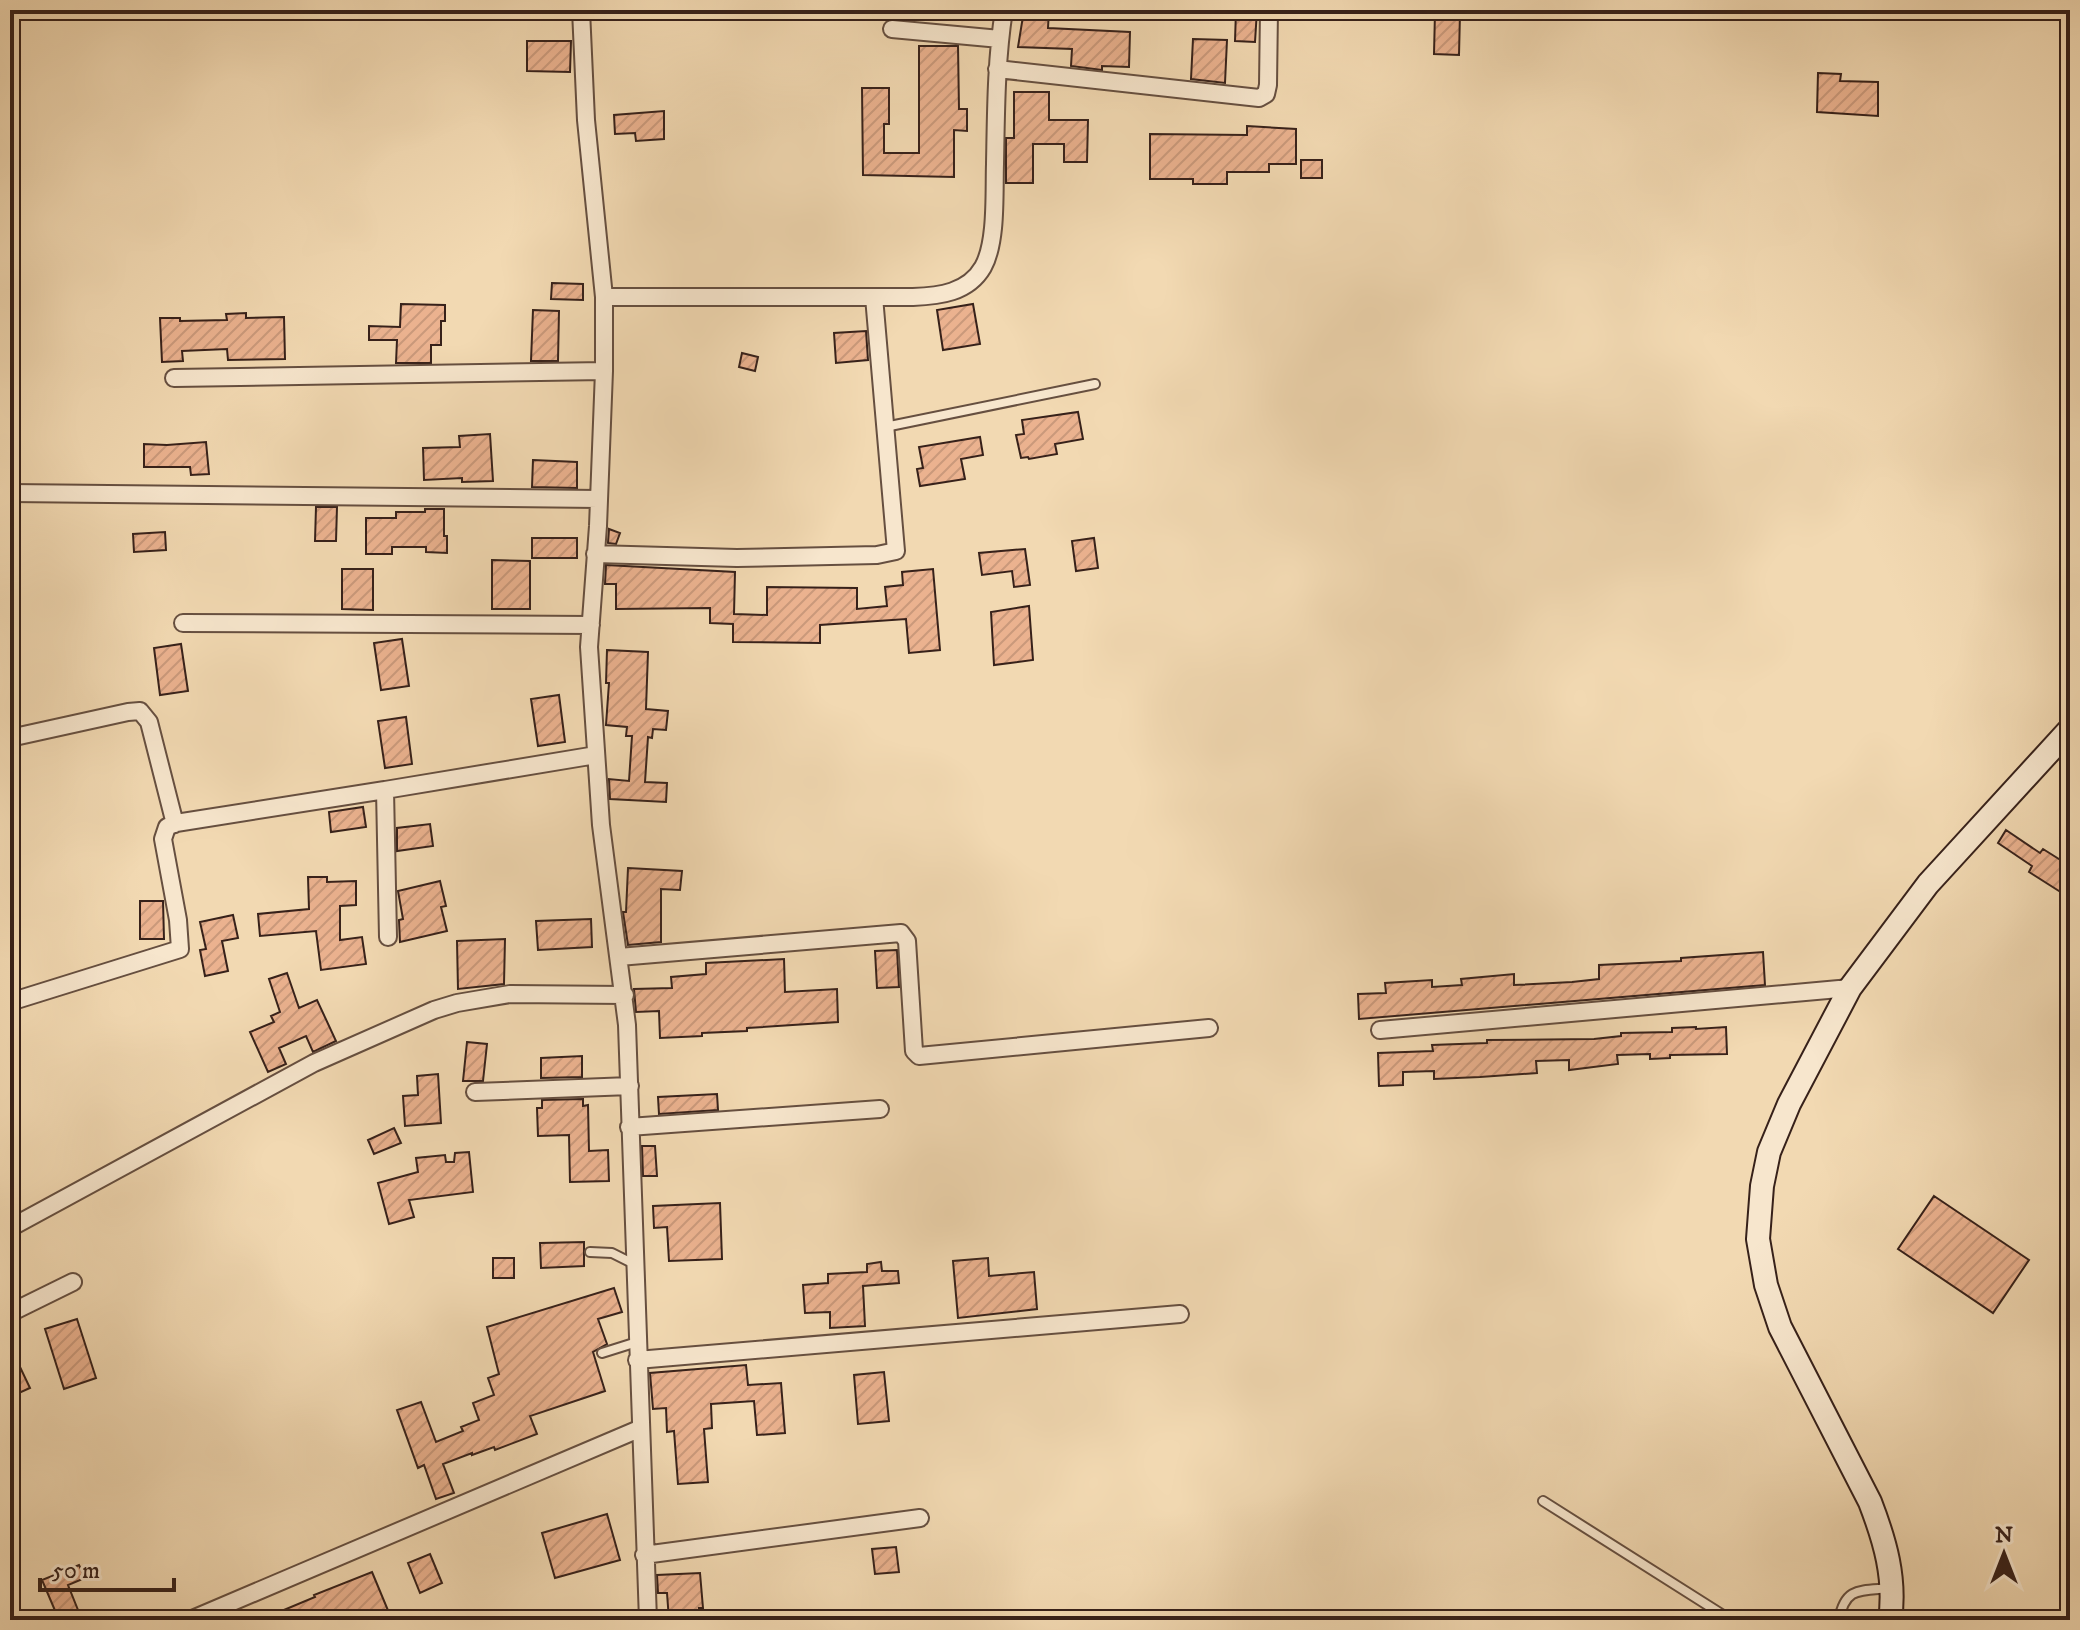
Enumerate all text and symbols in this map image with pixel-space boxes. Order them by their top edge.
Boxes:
north arrow [1964,1514,2044,1594]
text: N [1995,1522,2013,1549]
scale bar [40,1542,174,1592]
text: 50 m [52,1556,100,1586]

